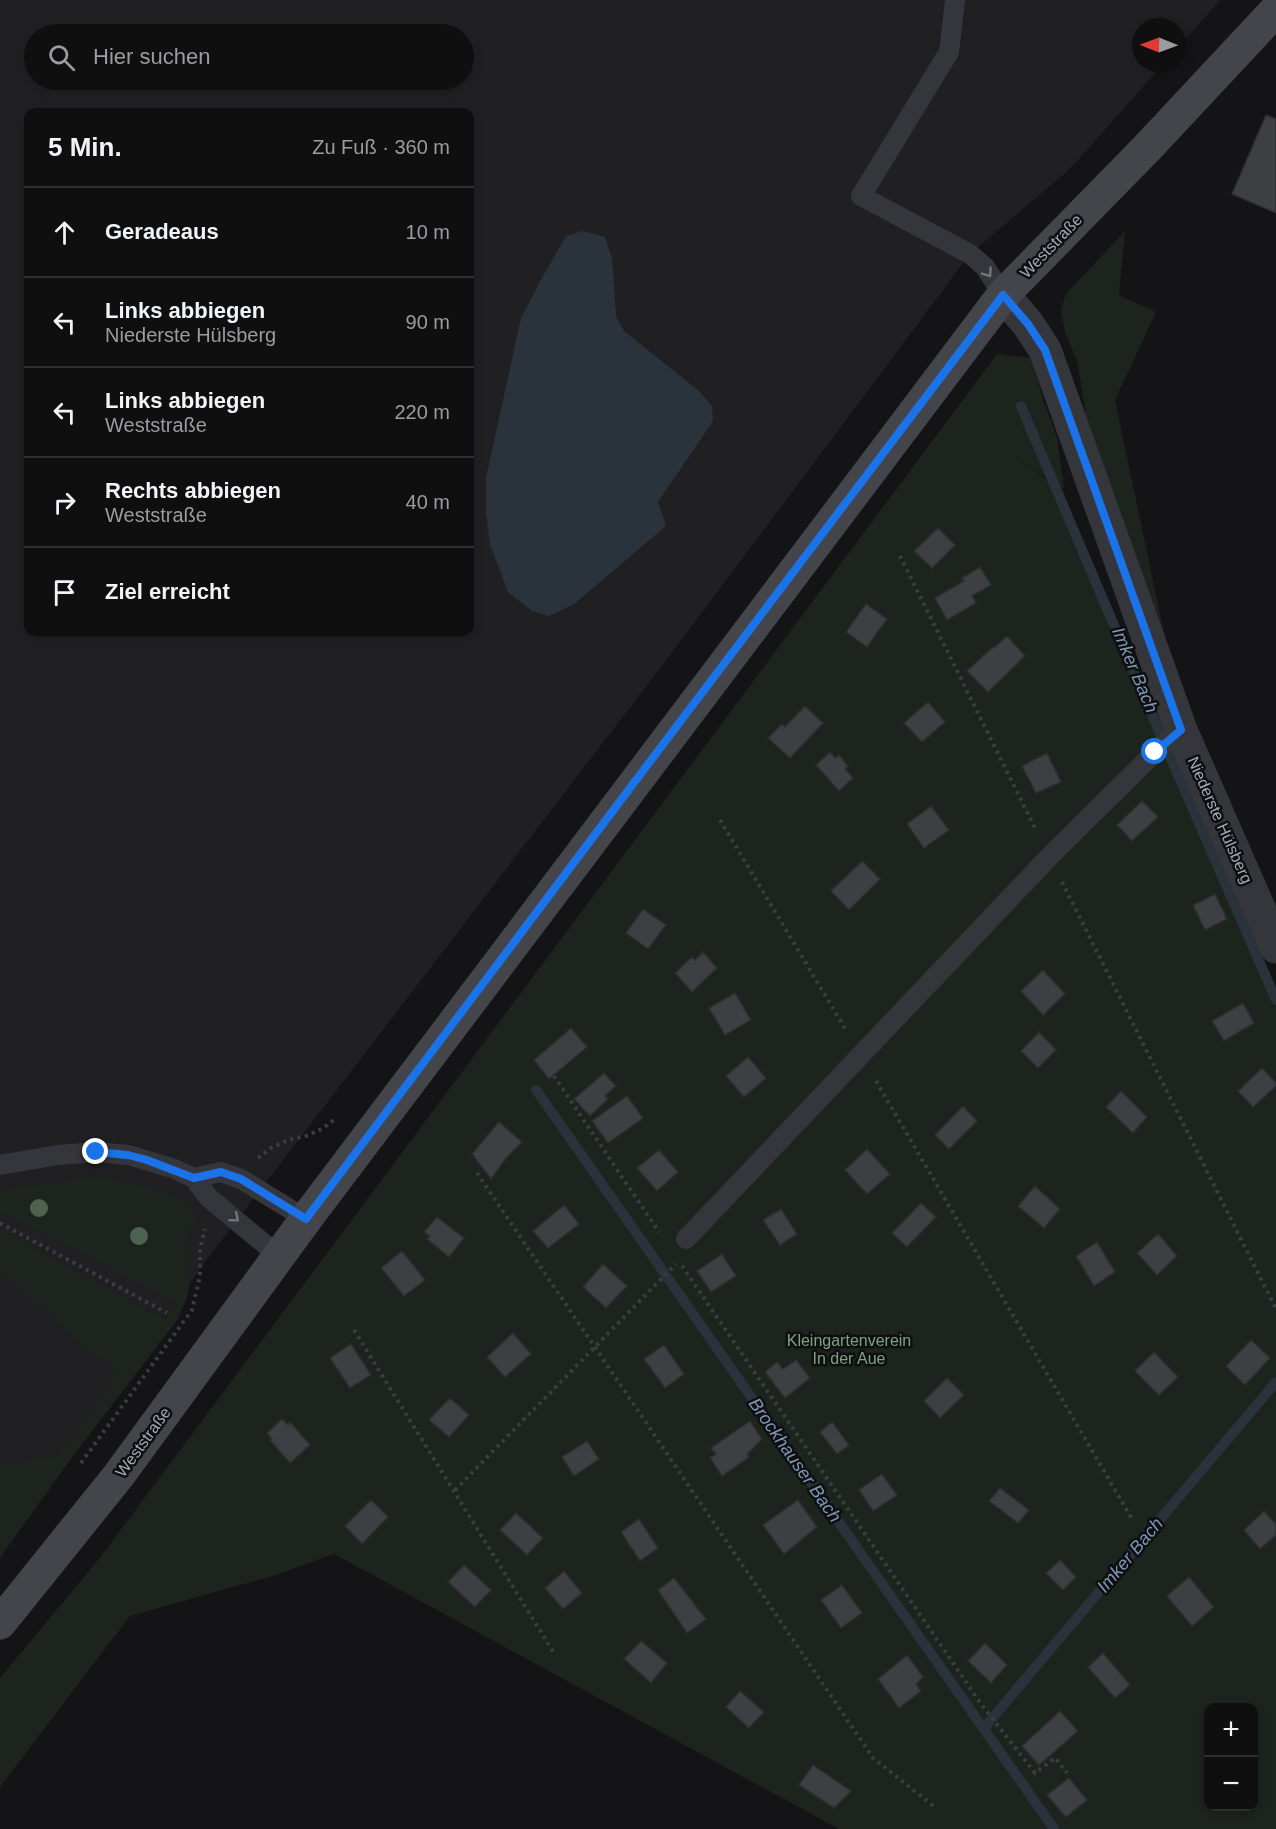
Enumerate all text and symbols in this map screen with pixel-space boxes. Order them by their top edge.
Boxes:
north arrow [1132,18,1186,72]
search box [24,24,474,90]
icon: search [45,41,78,74]
text: Hier suchen [93,44,210,69]
text: 5 Min. [48,132,122,162]
text: Zu Fuß · 360 m [312,136,450,158]
street label: Weststraße [1017,211,1085,281]
icon: ahead [48,216,81,249]
text: Geradeaus [105,219,219,244]
text: 10 m [406,221,450,243]
one-way arrow [981,266,992,277]
text: Links abbiegen [105,298,265,323]
icon: left [48,306,81,339]
text: 90 m [406,311,450,333]
text: Niederste Hülsberg [105,324,276,346]
text: Links abbiegen [105,388,265,413]
icon: left [48,396,81,429]
text: 220 m [394,401,450,423]
text: Weststraße [105,414,207,436]
text: Rechts abbiegen [105,478,281,503]
icon: right [48,486,81,519]
text: 40 m [406,491,450,513]
text: Weststraße [105,504,207,526]
icon: arrive [48,576,81,609]
text: Ziel erreicht [105,579,230,604]
water label: Imker Bach [1108,624,1162,716]
route start [1141,738,1167,764]
street label: Niederste Hülsberg [1184,754,1256,886]
route end [82,1138,108,1164]
one-way arrow [228,1211,239,1222]
park label: Kleingartenverein In der Aue [787,1332,911,1367]
water label: Brockhauser Bach [745,1394,845,1526]
street label: Weststraße [112,1404,174,1480]
water label: Imker Bach [1093,1514,1167,1596]
map controls [1204,1703,1258,1811]
button: + [1204,1703,1258,1757]
button: − [1204,1757,1258,1811]

